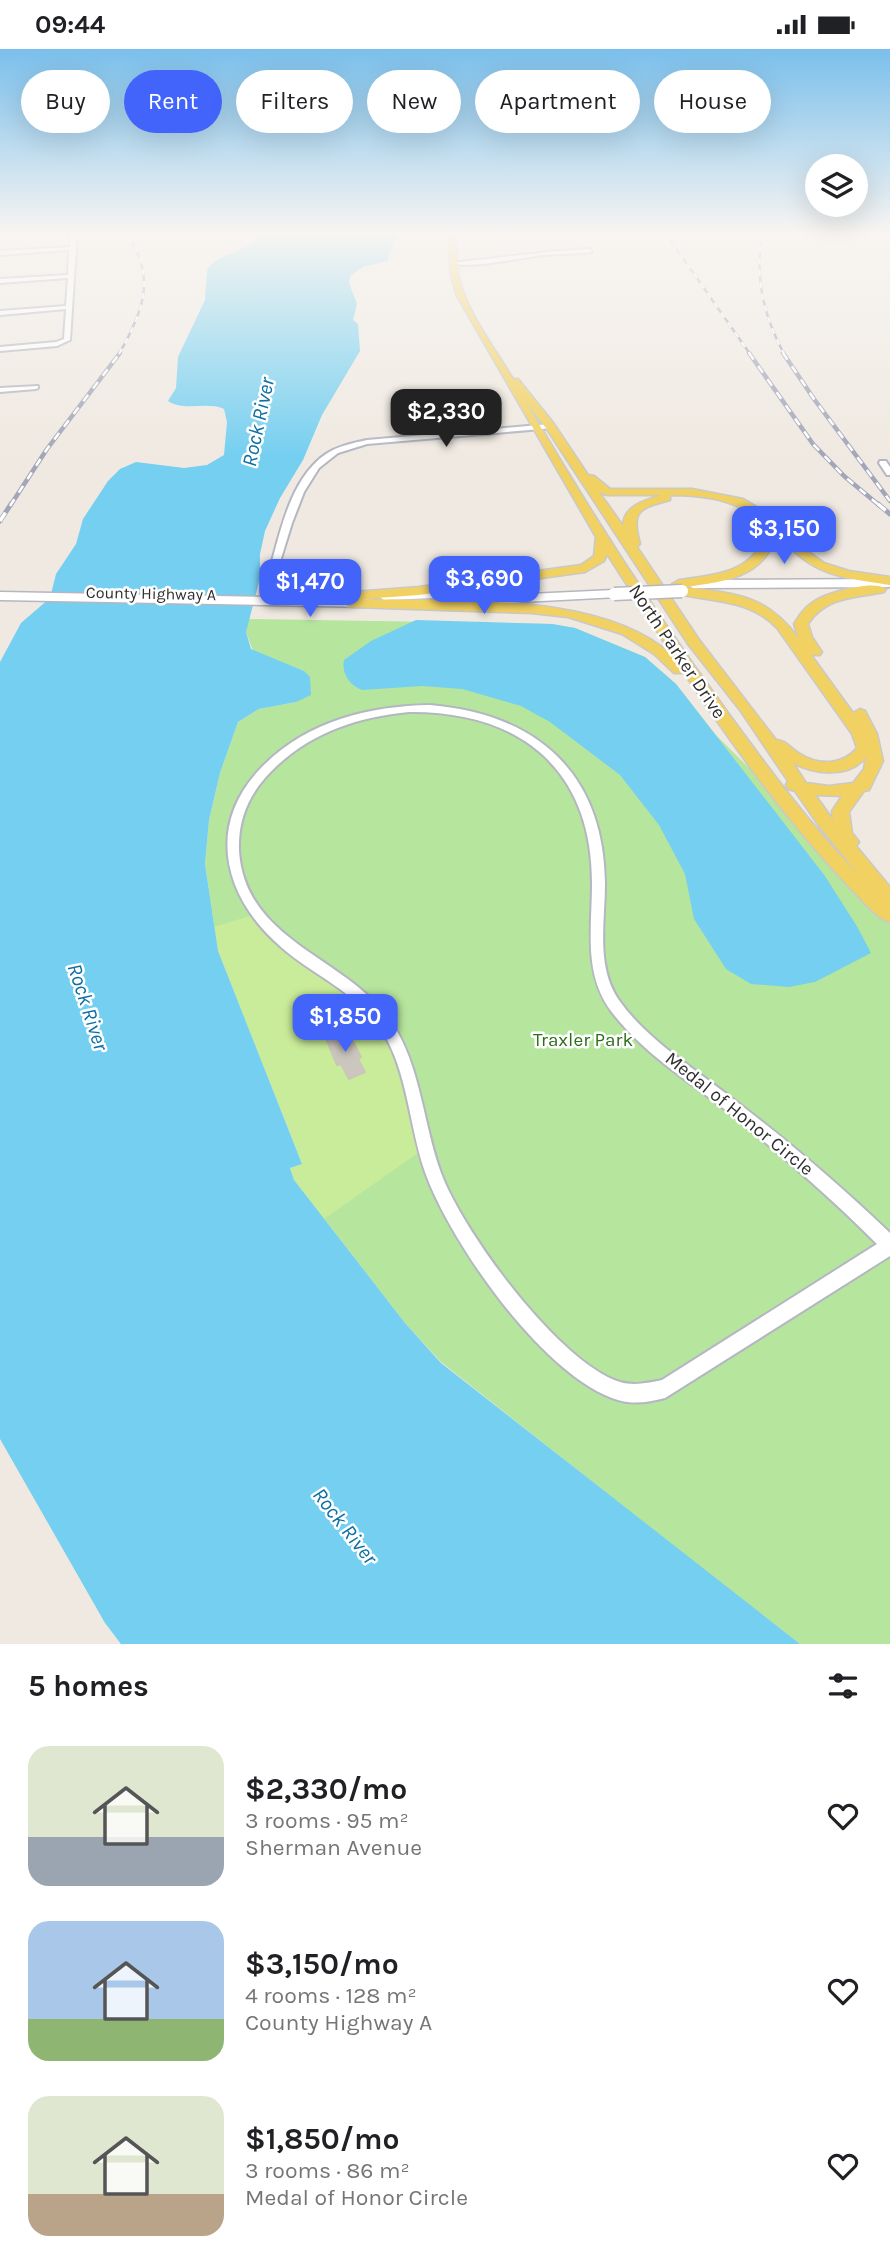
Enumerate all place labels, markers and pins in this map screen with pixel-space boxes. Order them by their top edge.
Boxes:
pin: $2,330 [389,389,503,449]
pin: $3,150 [727,507,841,566]
pin: $3,690 [427,557,541,616]
pin: $1,470 [253,559,367,619]
pin: $1,850 [288,995,402,1054]

